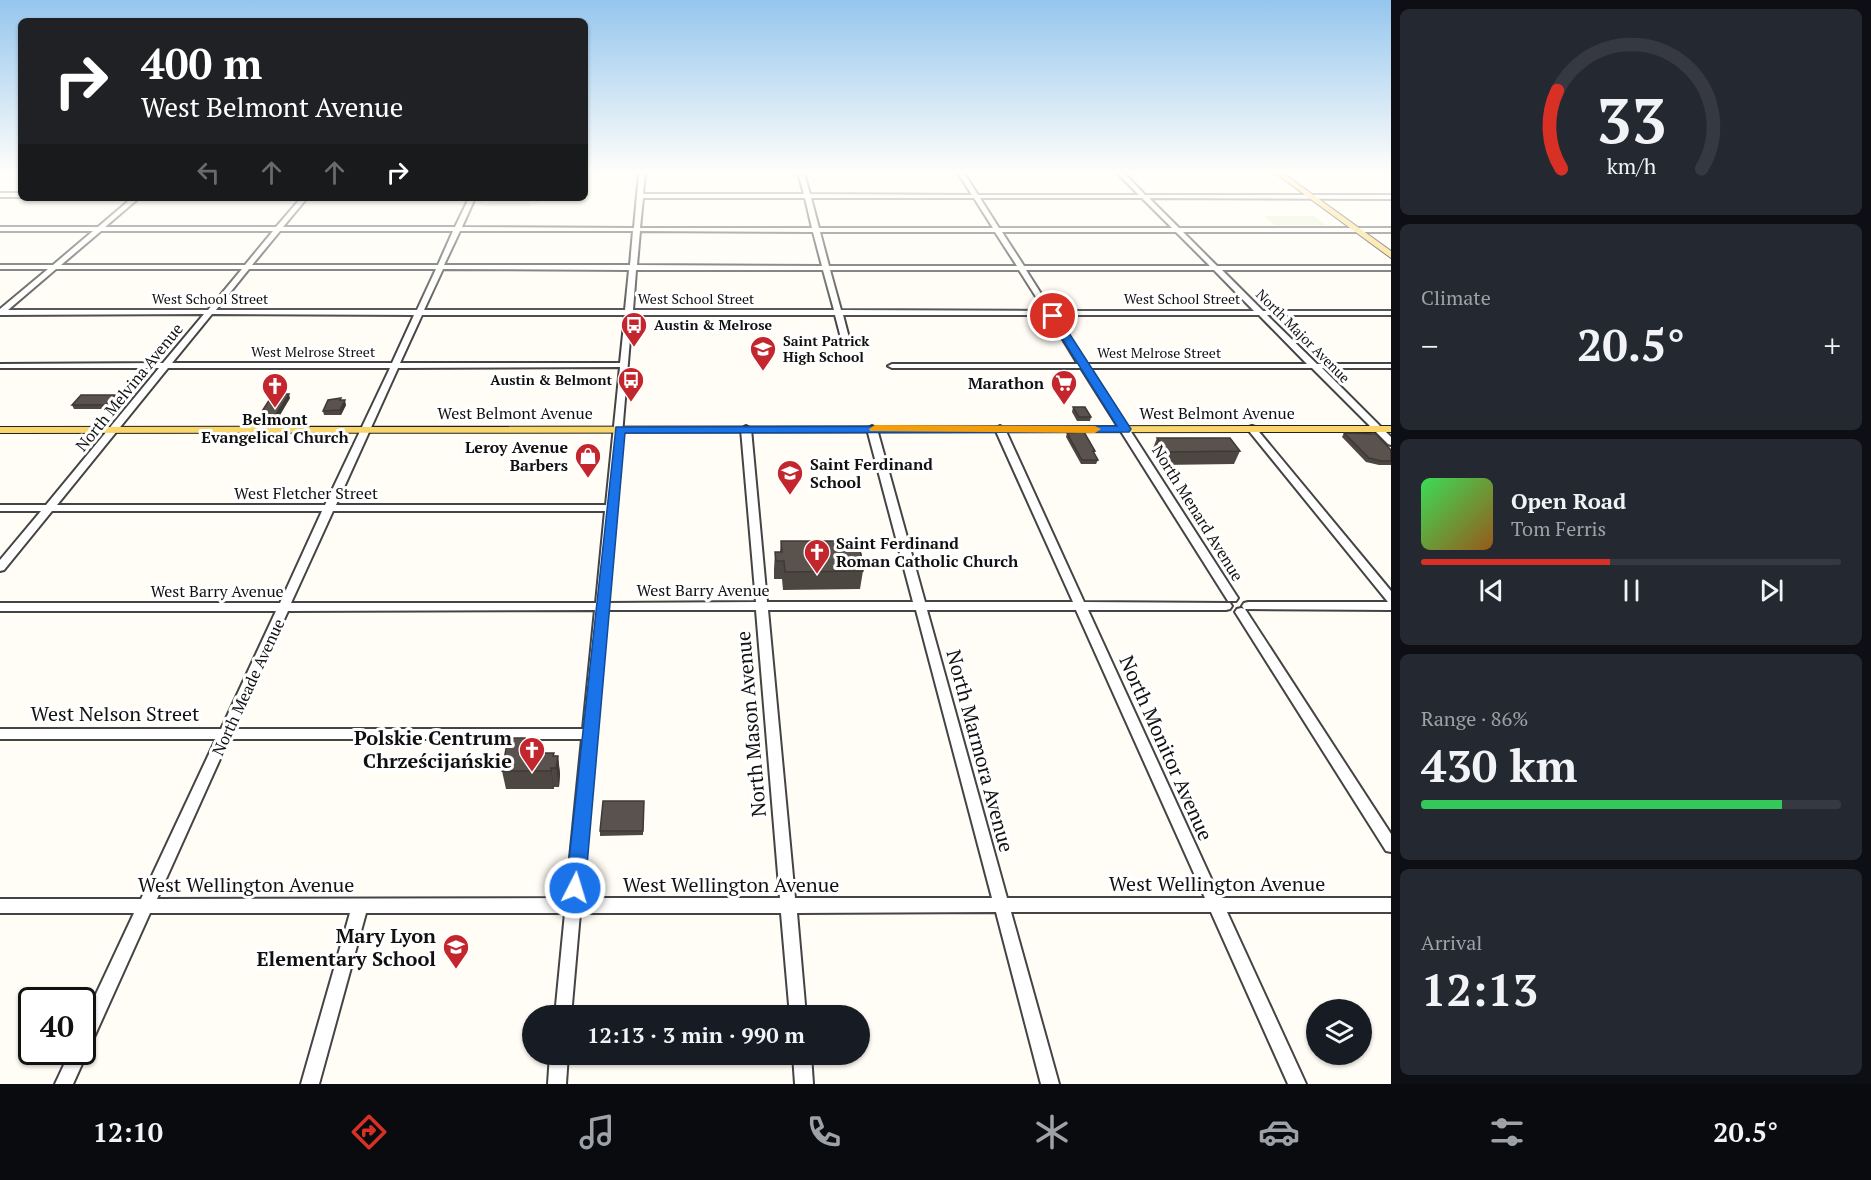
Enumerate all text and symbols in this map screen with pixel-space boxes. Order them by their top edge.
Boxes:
text: 400 m [141,35,262,91]
icon: right [42,42,120,120]
text: 33 [1596,78,1666,161]
text: West Belmont Avenue [141,89,403,125]
text: km/h [1606,152,1656,180]
icon: left [192,156,225,189]
icon: ahead [255,156,288,189]
icon: ahead [318,156,351,189]
icon: right [381,156,414,189]
text: Climate [1421,284,1491,311]
street label: North Major Avenue [1252,285,1354,387]
street label: West School Street [152,289,269,308]
street label: West School Street [638,289,755,308]
street label: West School Street [1124,289,1241,308]
pin [1027,290,1078,341]
icon: arrive [1036,299,1069,332]
bus stop icon: Austin & Melrose [619,310,649,348]
text: 20.5° [1577,314,1685,374]
place label: Austin & Melrose [654,315,772,334]
street label: North Melvina Avenue [70,318,188,456]
text: − [1421,324,1439,367]
text: + [1823,324,1841,367]
place label: Saint Patrick High School [783,331,870,366]
school or university icon: Saint Patrick High School [748,334,778,372]
street label: West Melrose Street [251,342,376,361]
street label: West Melrose Street [1097,343,1222,362]
bus stop icon: Austin & Belmont [616,365,646,403]
supermarket icon: Marathon [1049,368,1079,406]
place label: Austin & Belmont [490,370,612,389]
church icon: Belmont Evangelical Church [260,371,290,409]
place label: Marathon [968,372,1045,394]
street label: West Belmont Avenue [437,402,593,424]
street label: West Belmont Avenue [1139,402,1295,424]
place label: Belmont Evangelical Church [201,408,350,448]
place label: Leroy Avenue Barbers [465,436,568,476]
shop icon: Leroy Avenue Barbers [573,441,603,479]
street label: North Menard Avenue [1147,441,1249,585]
place label: Saint Ferdinand School [810,453,933,493]
school or university icon: Saint Ferdinand School [775,458,805,496]
street label: West Fletcher Street [234,482,378,504]
text: Open Road [1511,486,1626,515]
text: Tom Ferris [1511,515,1606,542]
place label: Saint Ferdinand Roman Catholic Church [836,532,1019,572]
church icon: Saint Ferdinand Roman Catholic Church [802,537,832,575]
icon: previous [1475,574,1508,607]
icon: pause [1615,574,1648,607]
icon: next [1755,574,1788,607]
street label: West Barry Avenue [636,579,770,601]
street label: West Barry Avenue [150,580,284,602]
street label: North Meade Avenue [207,615,289,759]
street label: North Mason Avenue [729,630,772,818]
street label: North Marmora Avenue [940,647,1021,855]
street label: North Monitor Avenue [1113,651,1219,845]
street label: West Nelson Street [31,700,200,727]
text: Range · 86% [1421,705,1528,732]
place label: Polskie Centrum Chrześcijańskie [354,724,513,774]
church icon: Polskie Centrum Chrześcijańskie [517,735,547,773]
text: 430 km [1421,735,1577,795]
position arrow [543,856,607,920]
street label: West Wellington Avenue [1109,870,1325,897]
street label: West Wellington Avenue [138,871,354,898]
street label: West Wellington Avenue [623,871,839,898]
place label: Mary Lyon Elementary School [257,922,436,972]
text: Arrival [1421,929,1482,956]
school or university icon: Mary Lyon Elementary School [441,932,471,970]
text: 12:13 [1421,959,1538,1019]
speed limit sign: 40 [18,987,96,1065]
map controls [1306,999,1372,1065]
button: layers [1306,999,1372,1065]
text: 12:13 · 3 min · 990 m [587,1020,805,1049]
icon: directions [348,1111,390,1153]
icon: music [576,1111,618,1153]
icon: phone [803,1111,845,1153]
icon: climate [1031,1111,1073,1153]
icon: car [1258,1111,1300,1153]
icon: filters [1486,1111,1528,1153]
text: 12:10 [93,1114,163,1150]
text: 20.5° [1713,1114,1778,1150]

